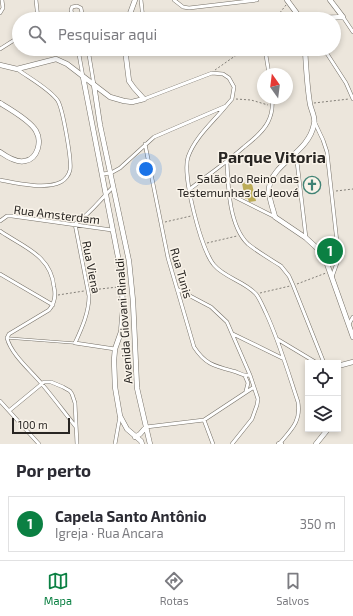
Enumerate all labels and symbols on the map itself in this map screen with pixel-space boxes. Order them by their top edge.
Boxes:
north arrow [257,68,293,104]
district label: Parque Vitoria [218,147,326,166]
your location [136,159,156,179]
place label: Salão do Reino das Testemunhas de Jeová [177,171,299,199]
church icon: Salão do Reino das Testemunhas de Jeová [302,175,322,195]
street label: Rua Amsterdam [13,202,101,226]
pin: 1 [317,236,343,266]
street label: Rua Viena [80,239,104,295]
street label: Rua Tunis [168,246,196,300]
street label: Avenida Giovani Rinaldi [112,258,134,384]
scale bar [12,416,70,435]

